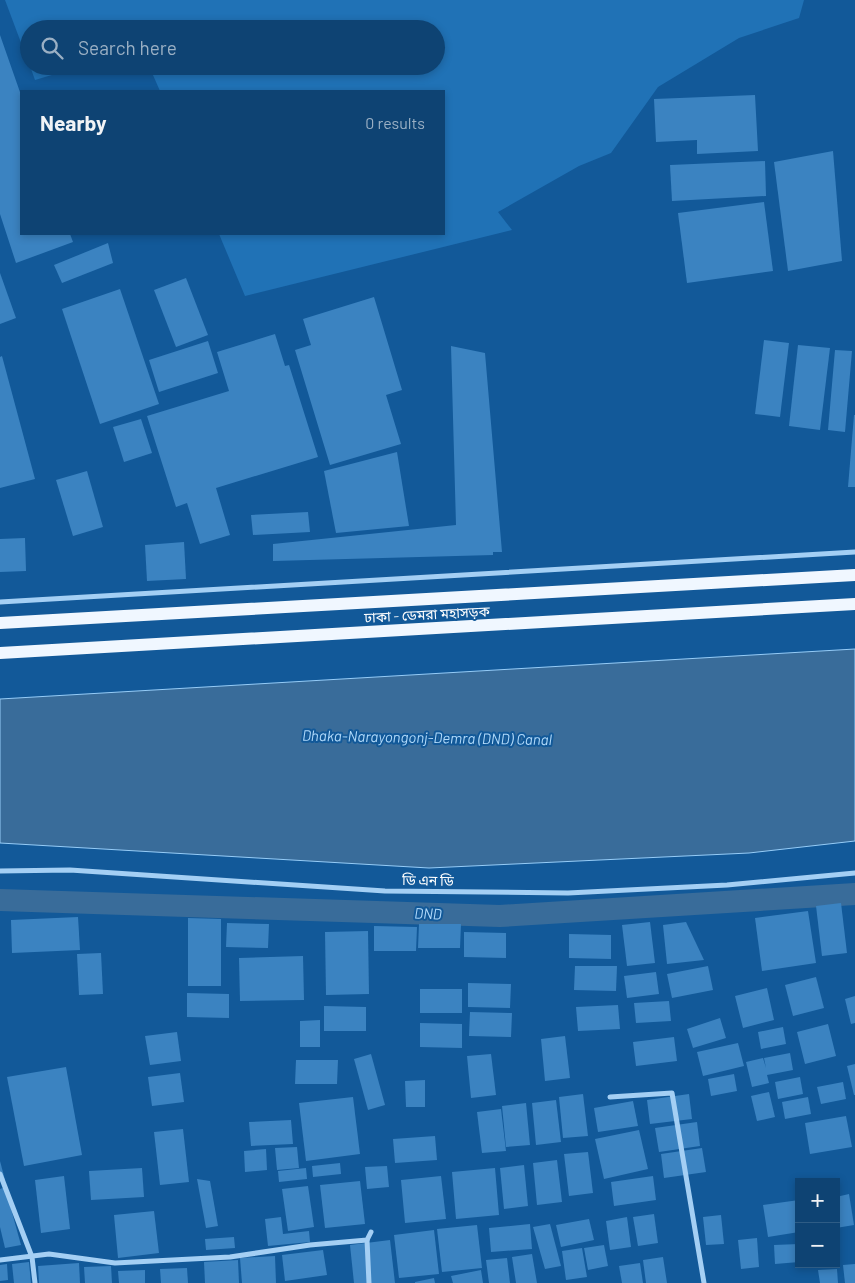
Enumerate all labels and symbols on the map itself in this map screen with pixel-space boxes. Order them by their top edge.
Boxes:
street label: ঢাকা - ডেমরা মহাসড়ক [363,602,491,626]
water label: Dhaka-Narayongonj-Demra (DND) Canal [302,726,553,748]
street label: ডি এন ডি [401,871,455,889]
water label: DND [414,904,442,922]

